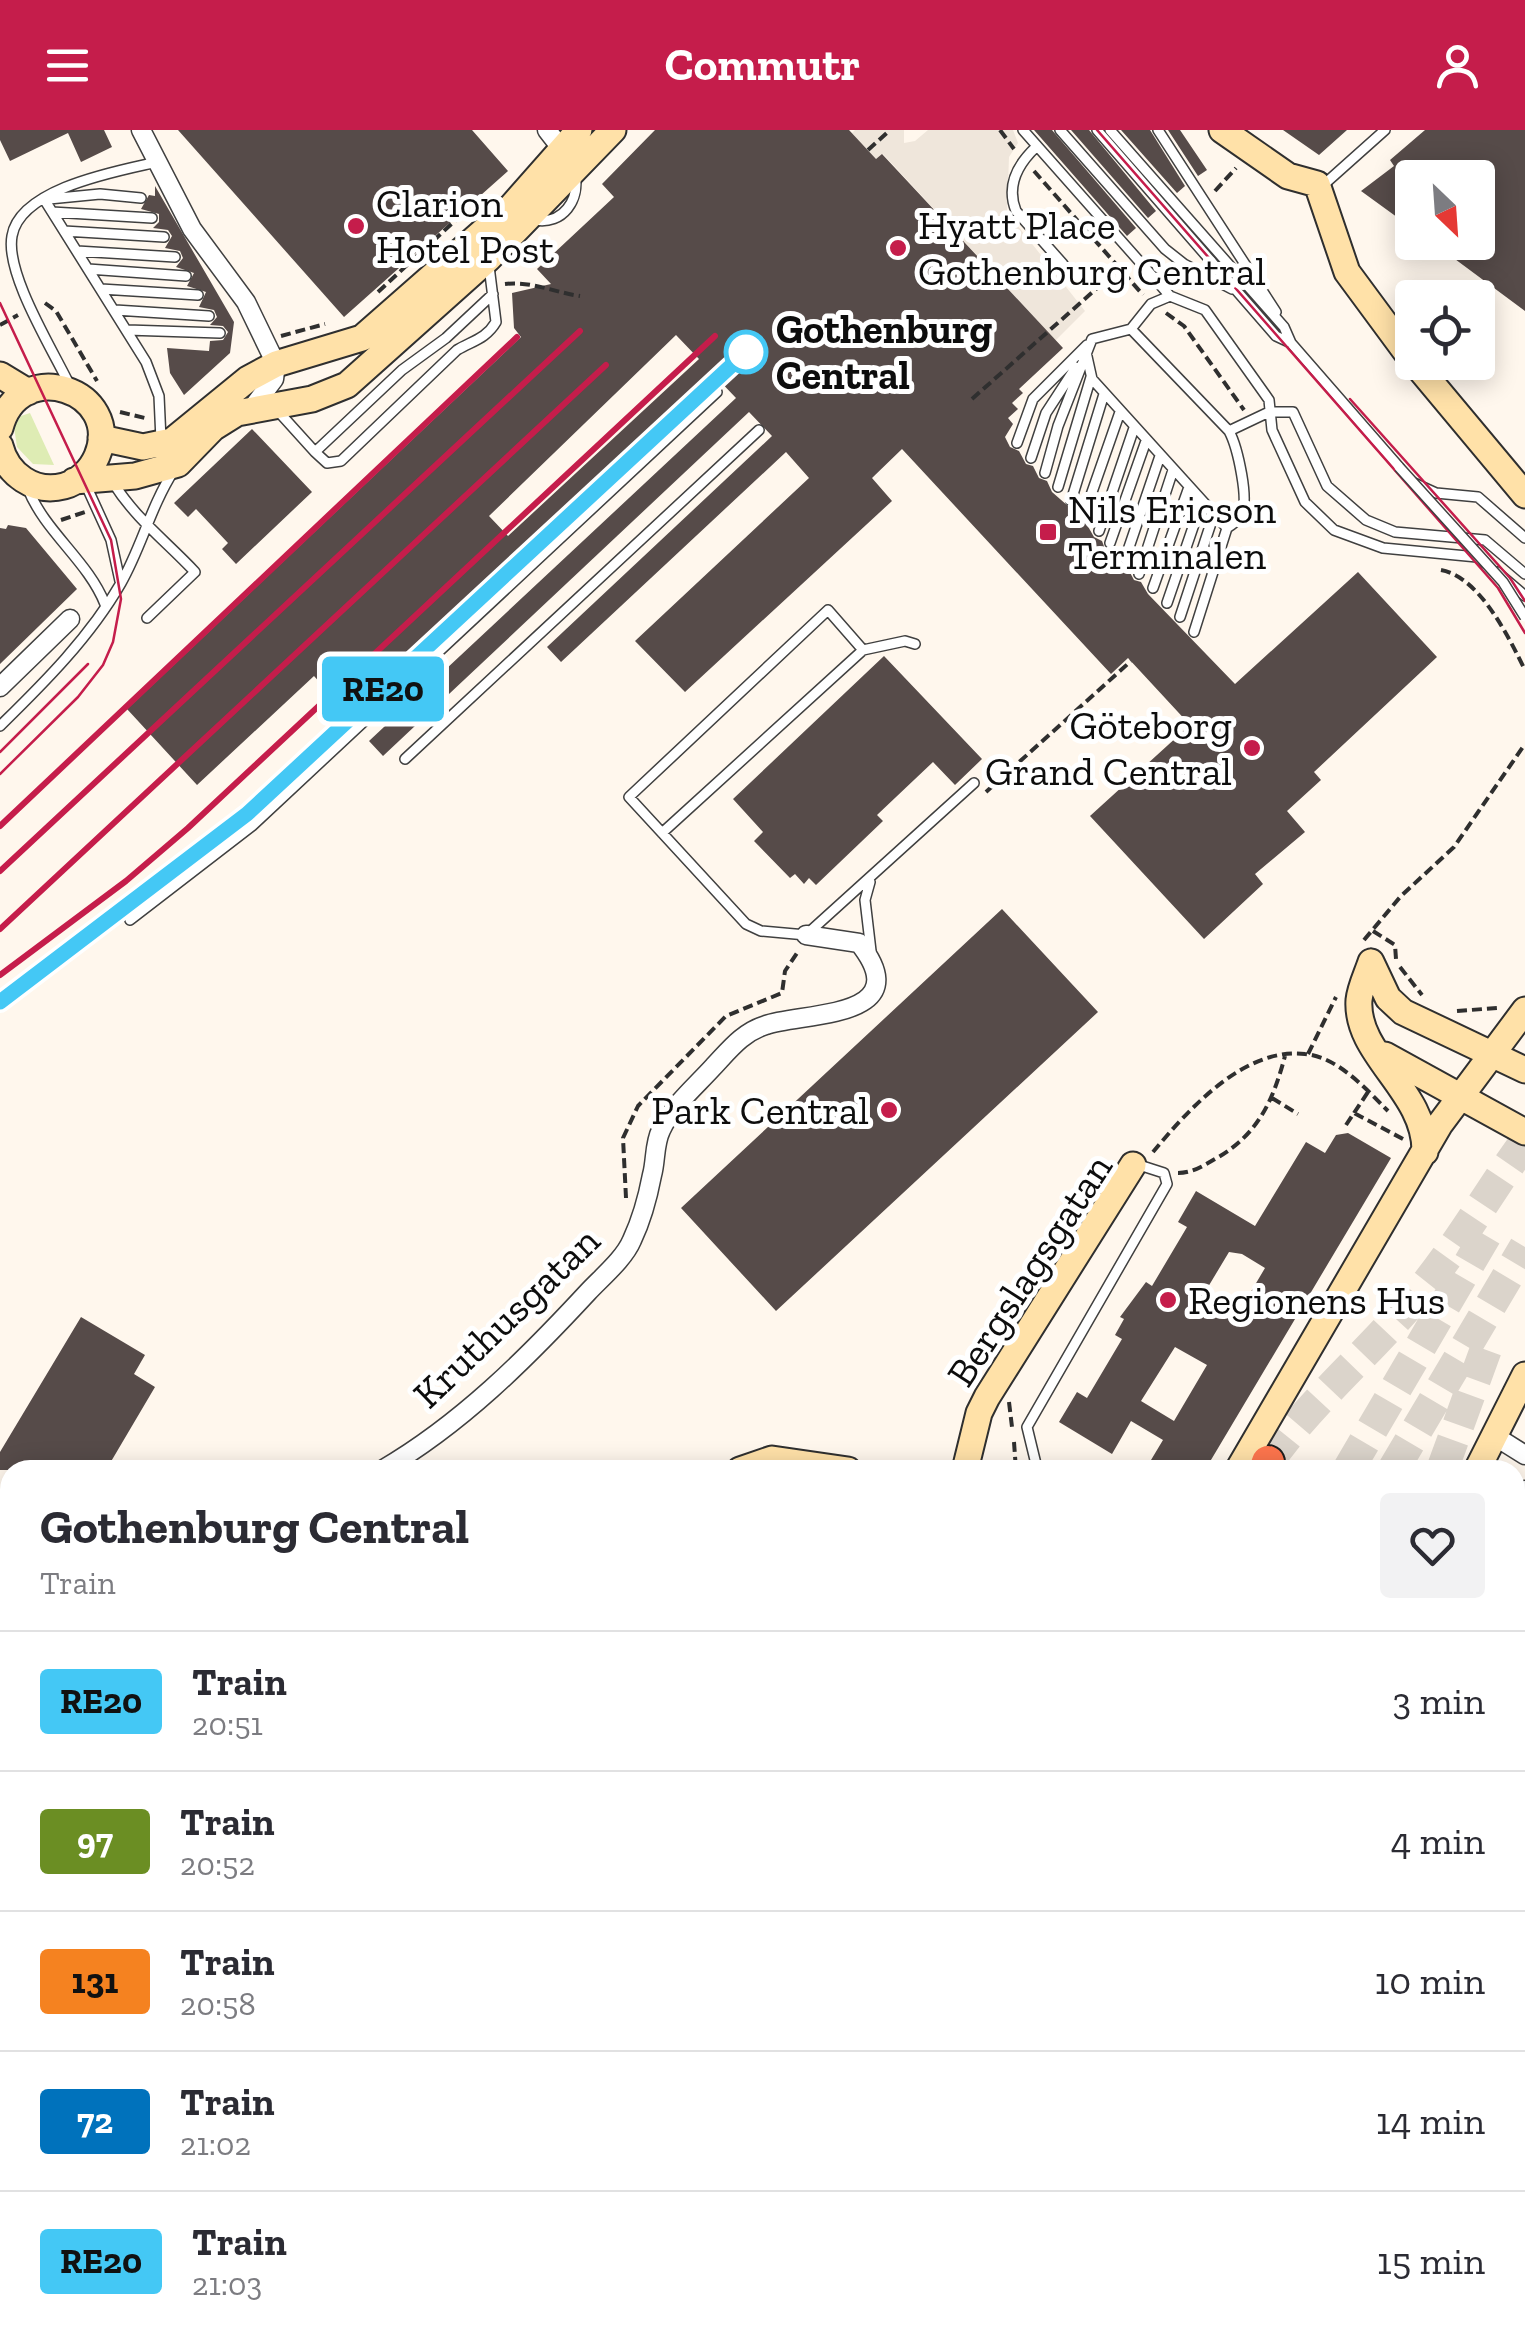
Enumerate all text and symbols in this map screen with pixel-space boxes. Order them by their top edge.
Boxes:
icon: menu [40,38,95,93]
text: Commutr [665,38,860,92]
icon: person [1430,38,1485,93]
north arrow [1395,160,1495,260]
map controls [1395,160,1495,380]
place label: Clarion Hotel Post [376,179,554,273]
place label: Hyatt Place Gothenburg Central [918,201,1266,295]
marker: Clarion Hotel Post [345,215,367,237]
marker: Hyatt Place Gothenburg Central [887,237,909,259]
button: locate [1395,280,1495,380]
place label: Gothenburg Central [776,305,992,399]
marker: Gothenburg Central [725,331,767,373]
place label: Nils Ericson Terminalen [1068,485,1276,579]
marker: Nils Ericson Terminalen [1037,521,1059,543]
line badge: RE20 [313,656,453,722]
text: RE20 [342,668,424,710]
place label: Göteborg Grand Central [985,701,1232,795]
marker: Göteborg Grand Central [1241,737,1263,759]
place label: Park Central [651,1086,869,1134]
marker: Park Central [878,1099,900,1121]
street label: Bergslagsgatan [936,1145,1122,1395]
street label: Kruthusgatan [403,1216,609,1418]
place label: Regionens Hus [1188,1276,1445,1324]
marker: Regionens Hus [1157,1289,1179,1311]
button: heart [1380,1493,1485,1598]
text: Gothenburg Central [40,1498,469,1555]
text: Train [40,1564,116,1602]
text: Train [192,1659,287,1705]
text: 3 min [1393,1678,1485,1724]
text: RE20 [60,1680,142,1722]
text: 20:51 [192,1705,263,1743]
text: Train [180,1799,275,1845]
text: 4 min [1391,1818,1485,1864]
text: 97 [77,1820,113,1862]
text: 20:52 [180,1845,255,1883]
text: Train [180,1939,275,1985]
text: 10 min [1375,1958,1485,2004]
text: 131 [72,1960,118,2002]
text: 20:58 [180,1985,256,2023]
text: Train [180,2079,275,2125]
text: 14 min [1376,2098,1485,2144]
text: 72 [77,2100,113,2142]
text: 21:02 [180,2125,251,2163]
text: Train [192,2219,287,2265]
text: 15 min [1377,2238,1485,2284]
text: RE20 [60,2240,142,2282]
text: 21:03 [192,2265,262,2303]

